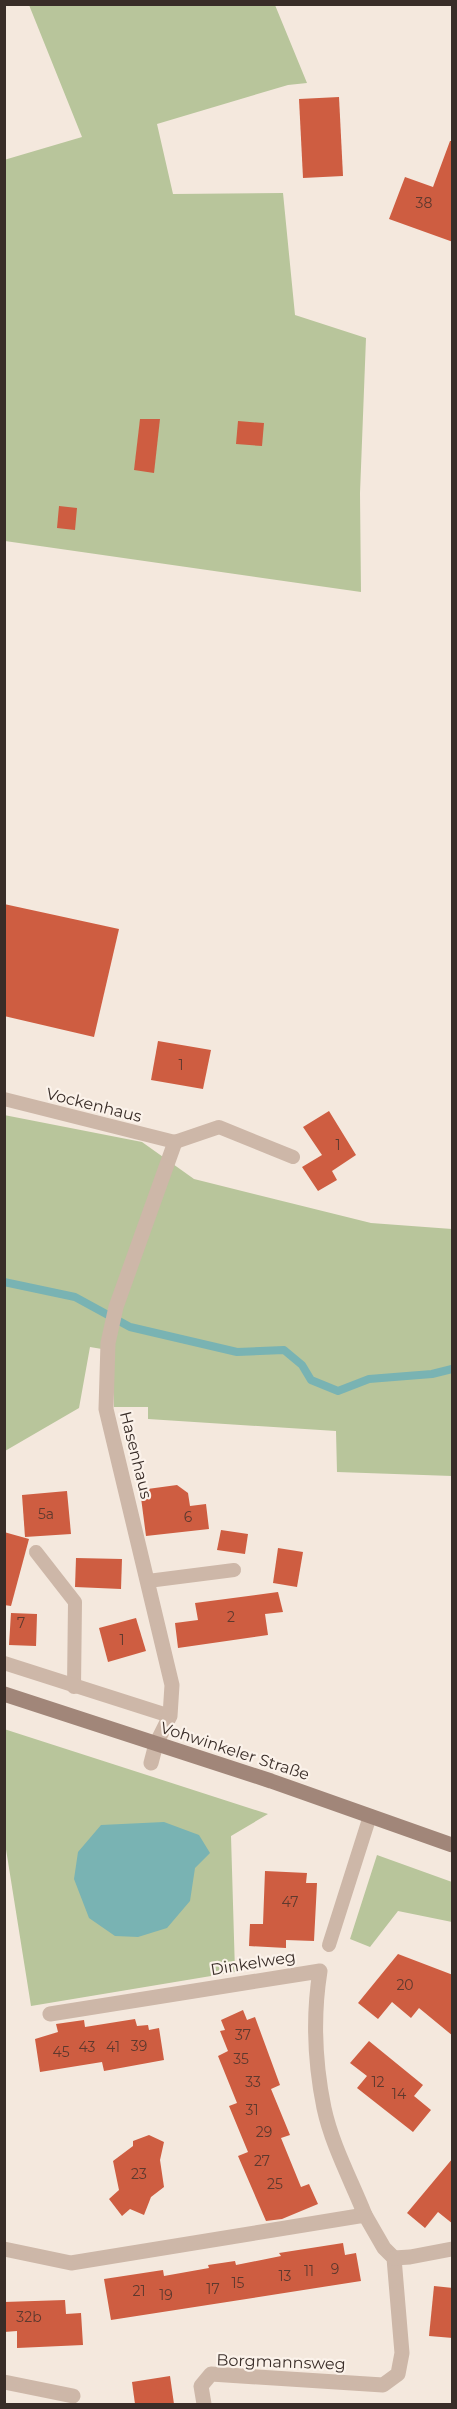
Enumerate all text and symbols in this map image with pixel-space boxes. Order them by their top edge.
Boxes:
house number: 38 [416,194,432,212]
house number: 1 [178,1056,184,1074]
street label: Vockenhaus [44,1084,144,1126]
house number: 1 [335,1136,341,1154]
street label: Hasenhaus [116,1409,156,1501]
house number: 5a [38,1505,54,1523]
house number: 6 [184,1508,193,1526]
house number: 2 [227,1608,235,1626]
house number: 7 [17,1614,25,1632]
house number: 1 [119,1631,125,1649]
street label: Vohwinkeler Straße [158,1718,312,1784]
house number: 47 [282,1893,298,1911]
street label: Dinkelweg [209,1947,297,1979]
house number: 20 [396,1976,414,1994]
house number: 37 [235,2026,251,2044]
house number: 39 [131,2037,147,2055]
house number: 43 [79,2038,96,2056]
house number: 41 [106,2038,120,2056]
house number: 45 [52,2043,70,2061]
house number: 35 [233,2050,249,2068]
house number: 33 [245,2073,261,2091]
house number: 12 [371,2073,385,2091]
house number: 14 [392,2085,407,2103]
house number: 31 [246,2101,258,2119]
house number: 29 [256,2123,272,2141]
house number: 27 [254,2152,270,2170]
house number: 23 [131,2165,147,2183]
house number: 25 [267,2175,283,2193]
house number: 9 [331,2260,339,2278]
house number: 11 [304,2262,314,2280]
house number: 13 [279,2267,292,2285]
house number: 15 [232,2274,245,2292]
house number: 17 [206,2280,220,2298]
house number: 21 [132,2282,146,2300]
house number: 19 [159,2286,173,2304]
house number: 32b [16,2308,42,2326]
street label: Borgmannsweg [216,2350,346,2374]

